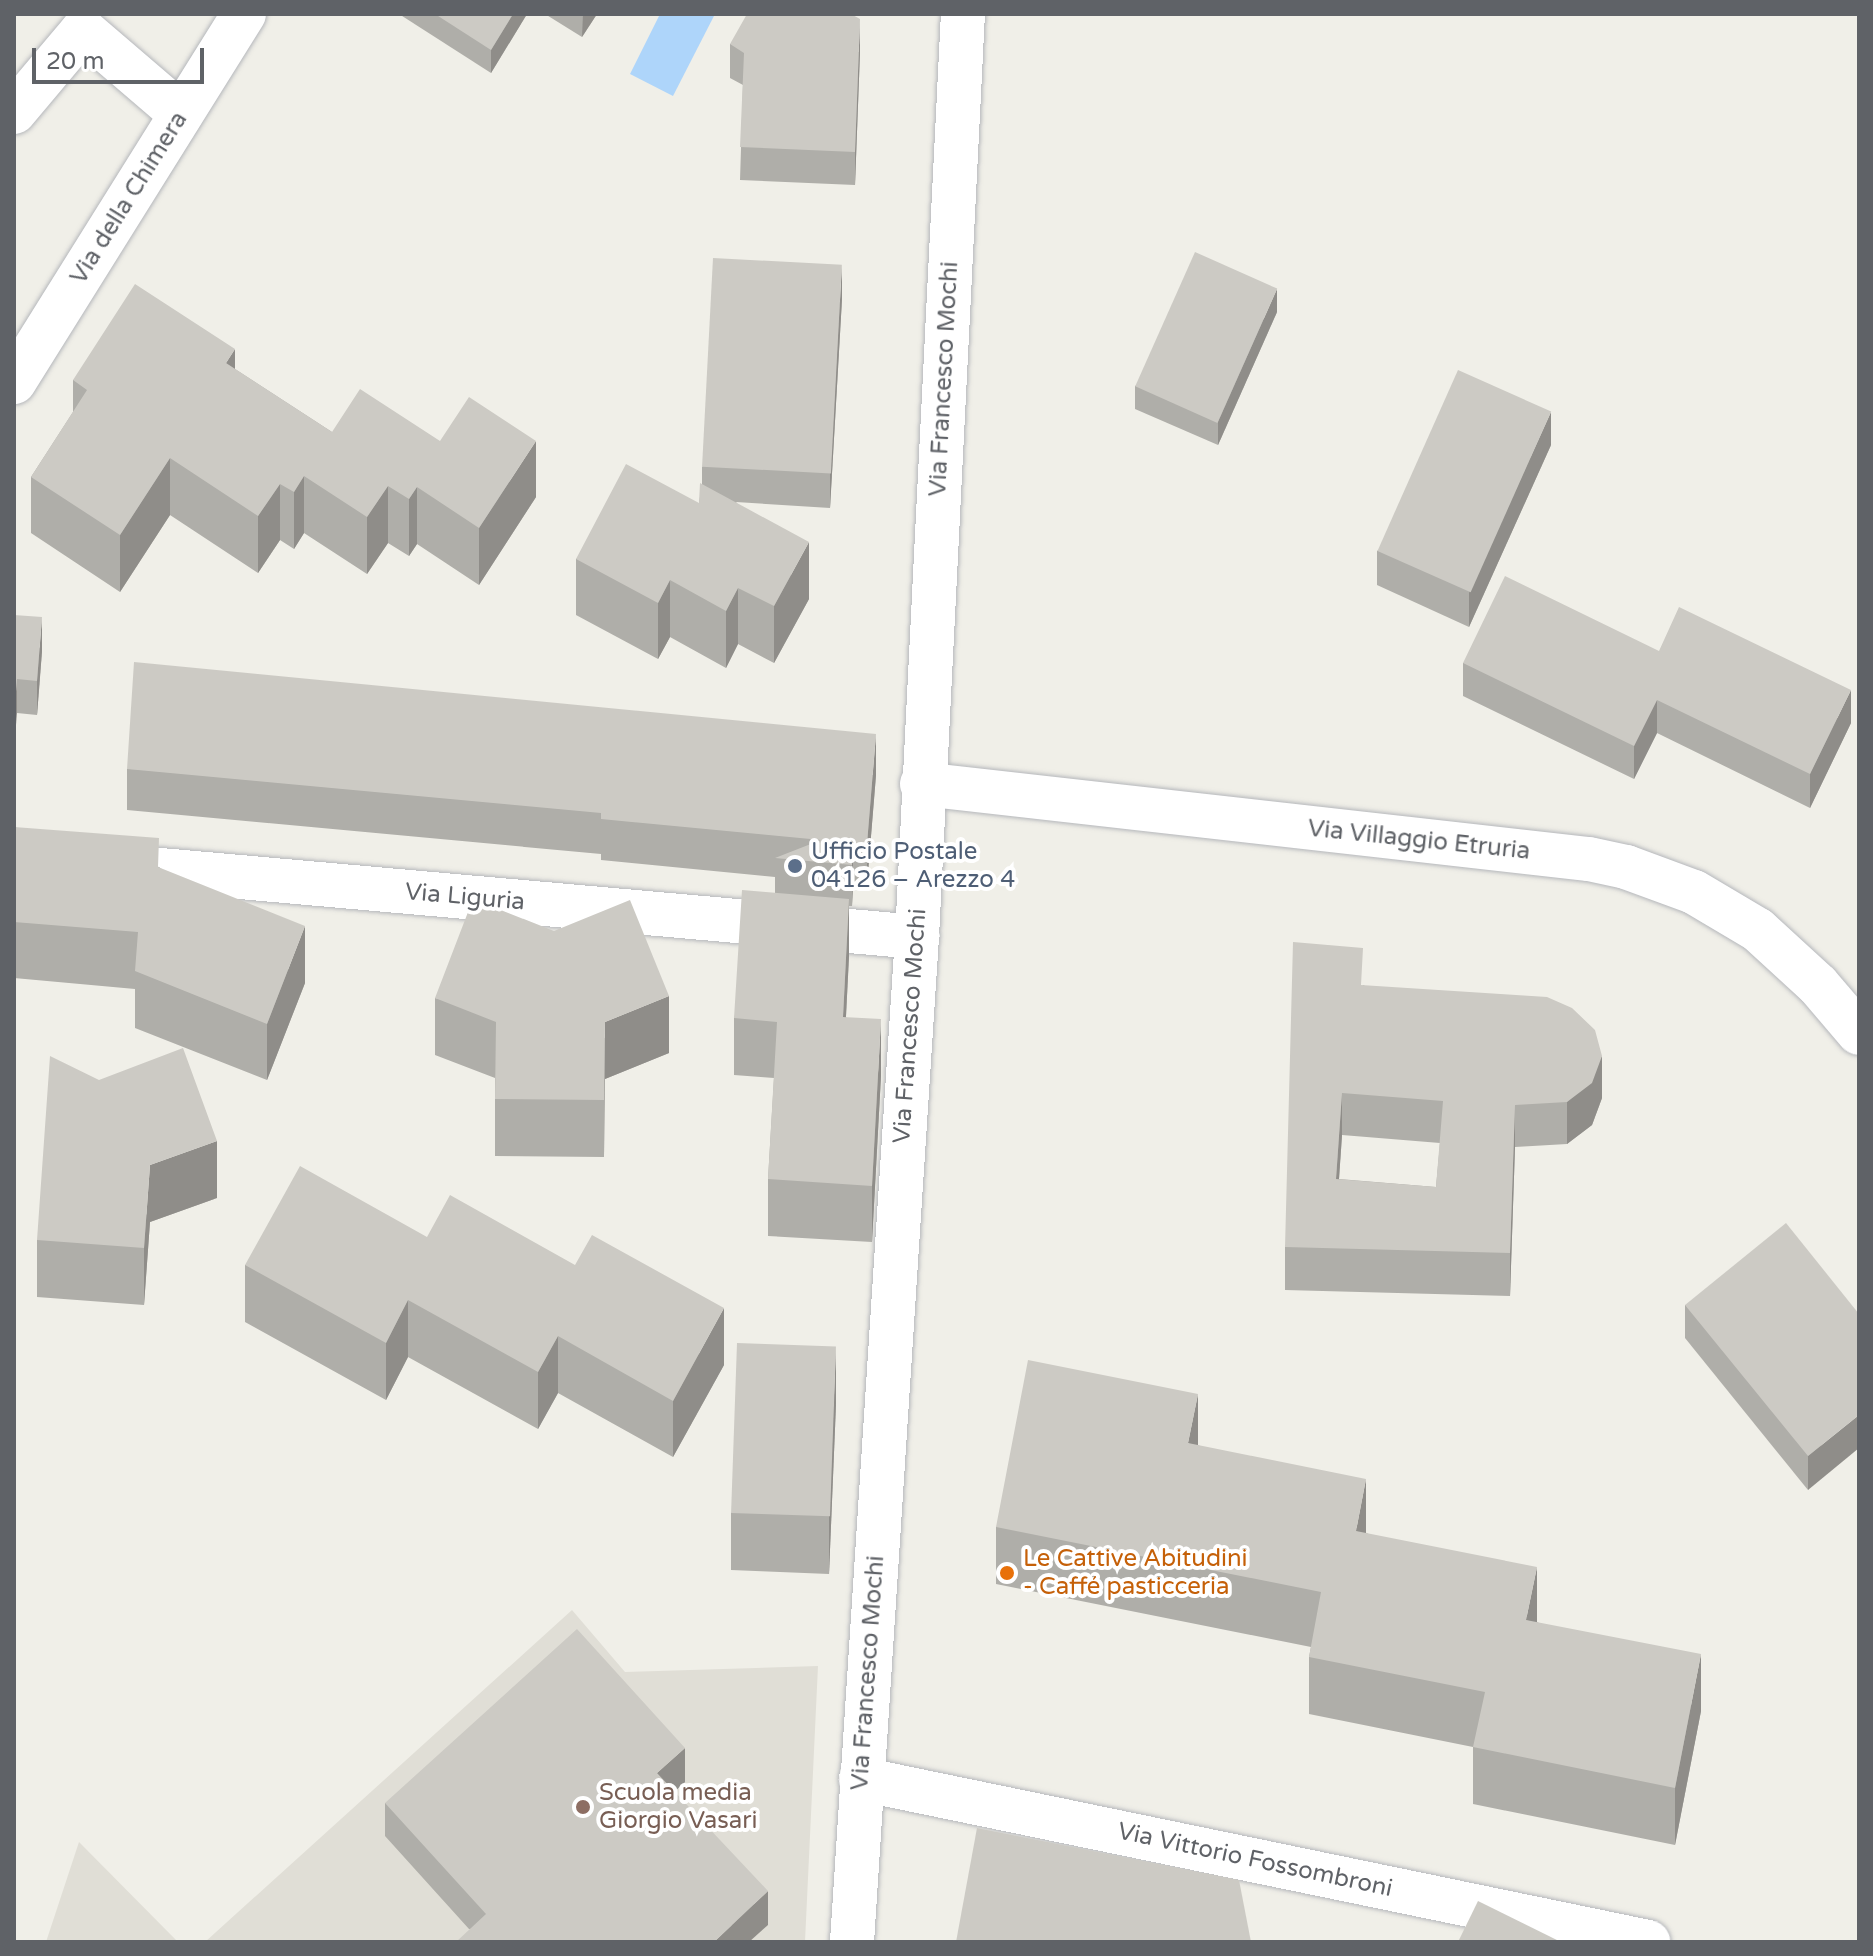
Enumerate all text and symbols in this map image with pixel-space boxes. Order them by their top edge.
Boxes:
scale bar [36,32,208,82]
text: 20 m [46,47,104,76]
street label: Via della Chimera [64,106,194,290]
street label: Via Francesco Mochi [923,261,965,497]
street label: Via Villaggio Etruria [1306,814,1532,866]
place label: Ufficio Postale 04126 – Arezzo 4 [811,838,1015,894]
marker: Ufficio Postale 04126 – Arezzo 4 [786,857,804,875]
street label: Via Liguria [404,877,526,917]
street label: Via Francesco Mochi [887,908,933,1144]
place label: Le Cattive Abitudini - Caffé pasticceria [1023,1545,1248,1601]
street label: Via Francesco Mochi [845,1555,891,1791]
marker: Le Cattive Abitudini - Caffé pasticceria [998,1564,1016,1582]
place label: Scuola media Giorgio Vasari [599,1779,758,1835]
marker: Scuola media Giorgio Vasari [574,1798,592,1816]
street label: Via Vittorio Fossombroni [1115,1817,1395,1903]

